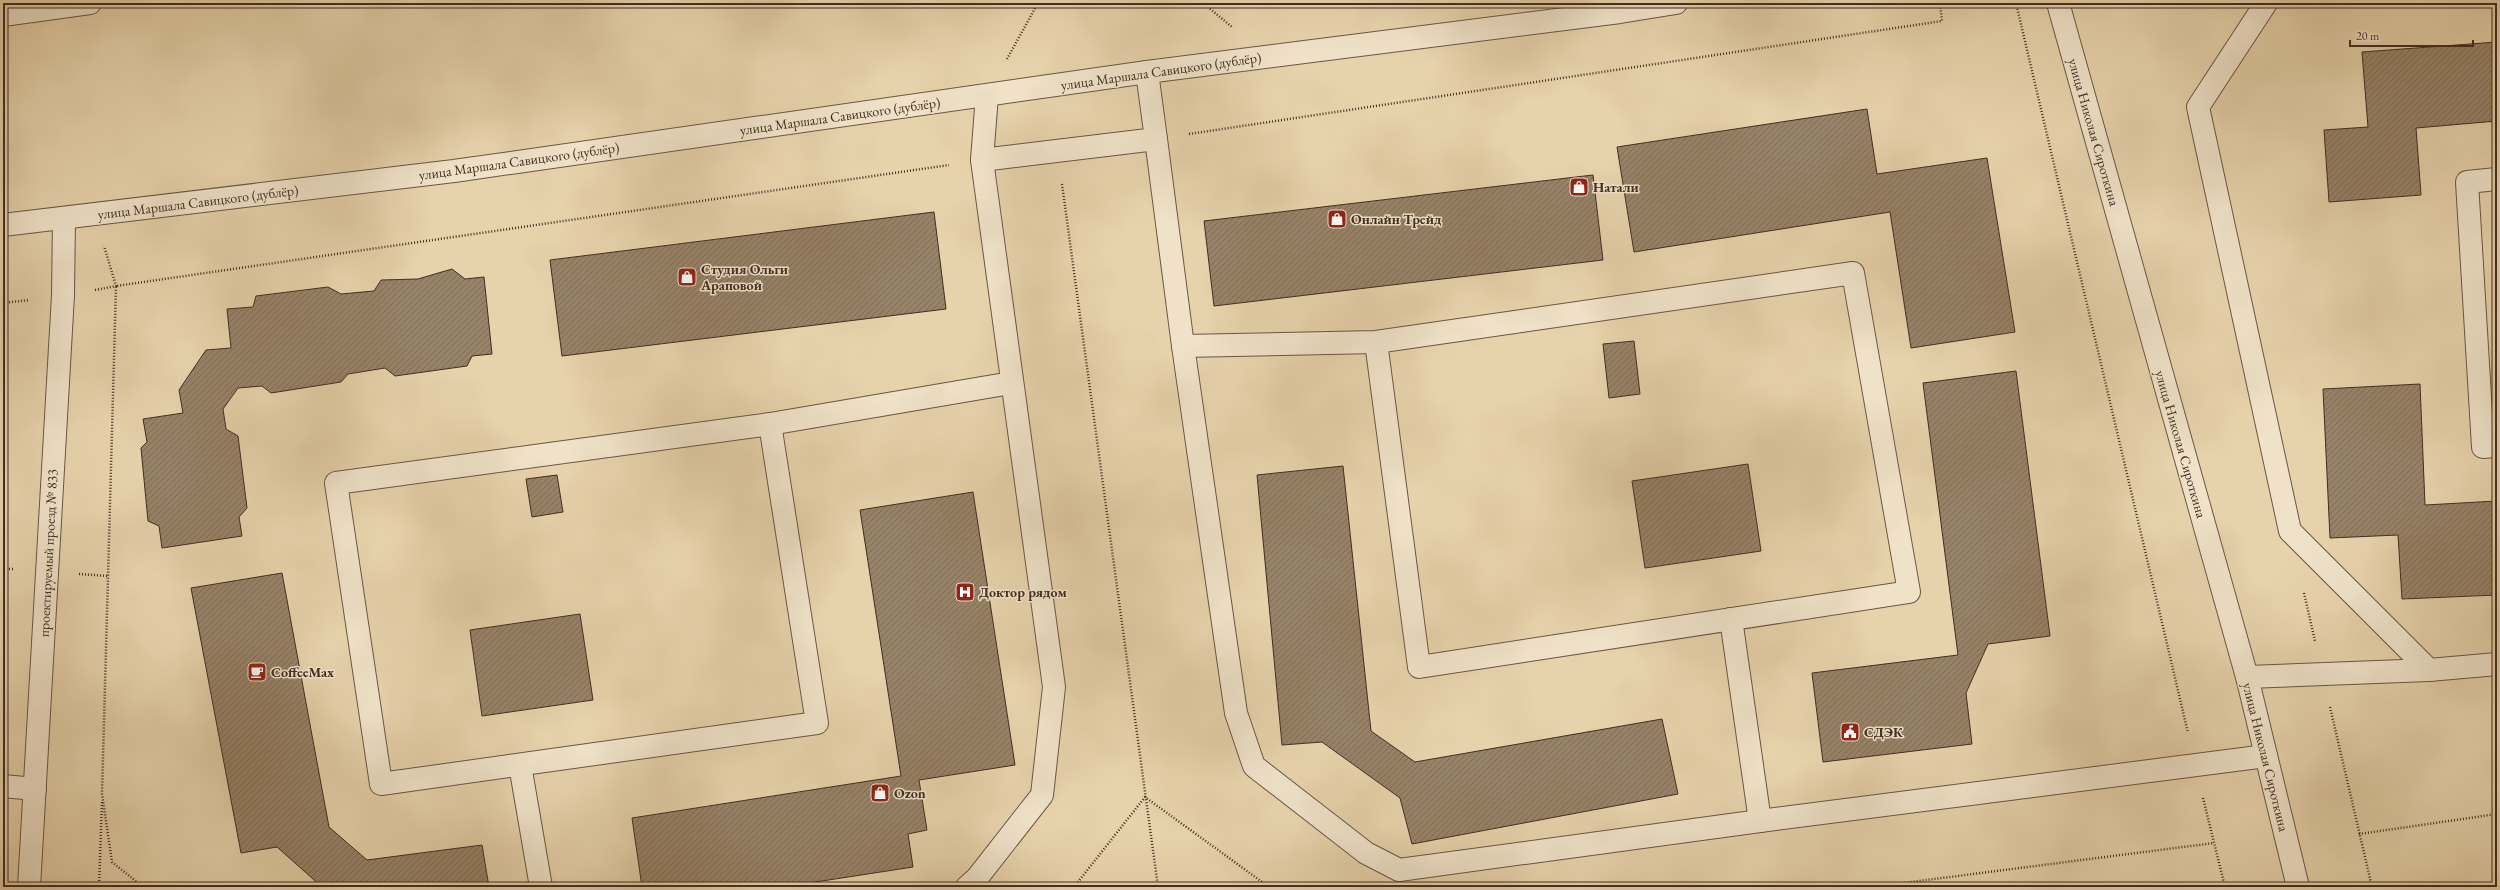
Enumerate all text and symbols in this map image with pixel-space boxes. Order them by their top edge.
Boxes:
scale bar [2350,22,2473,48]
text: 20 m [2356,28,2380,44]
street label: улица Маршала Савицкого (дублёр) [1060,48,1262,94]
street label: улица Николая Сироткина [2064,56,2124,208]
street label: улица Маршала Савицкого (дублёр) [739,93,941,139]
street label: улица Маршала Савицкого (дублёр) [418,138,620,184]
shop icon: Натали [1568,176,1590,198]
place label: Натали [1593,178,1639,196]
street label: улица Маршала Савицкого (дублёр) [97,181,299,223]
shop icon: Онлайн Трейд [1326,208,1348,230]
place label: Онлайн Трейд [1351,210,1442,228]
place label: Студия Ольги Араповой [700,260,788,294]
shop icon: Студия Ольги Араповой [676,266,698,288]
street label: улица Николая Сироткина [2151,368,2211,520]
street label: проектируемый проезд № 833 [35,468,61,637]
hospital icon: Доктор рядом [954,581,976,603]
place label: Доктор рядом [979,583,1067,601]
cafe icon: CoffeeMax [246,661,268,683]
place label: CoffeeMax [271,663,334,681]
street label: улица Николая Сироткина [2239,681,2293,834]
public building icon: СДЭК [1839,721,1861,743]
place label: СДЭК [1864,723,1904,741]
shop icon: Ozon [869,782,891,804]
place label: Ozon [894,784,926,802]

